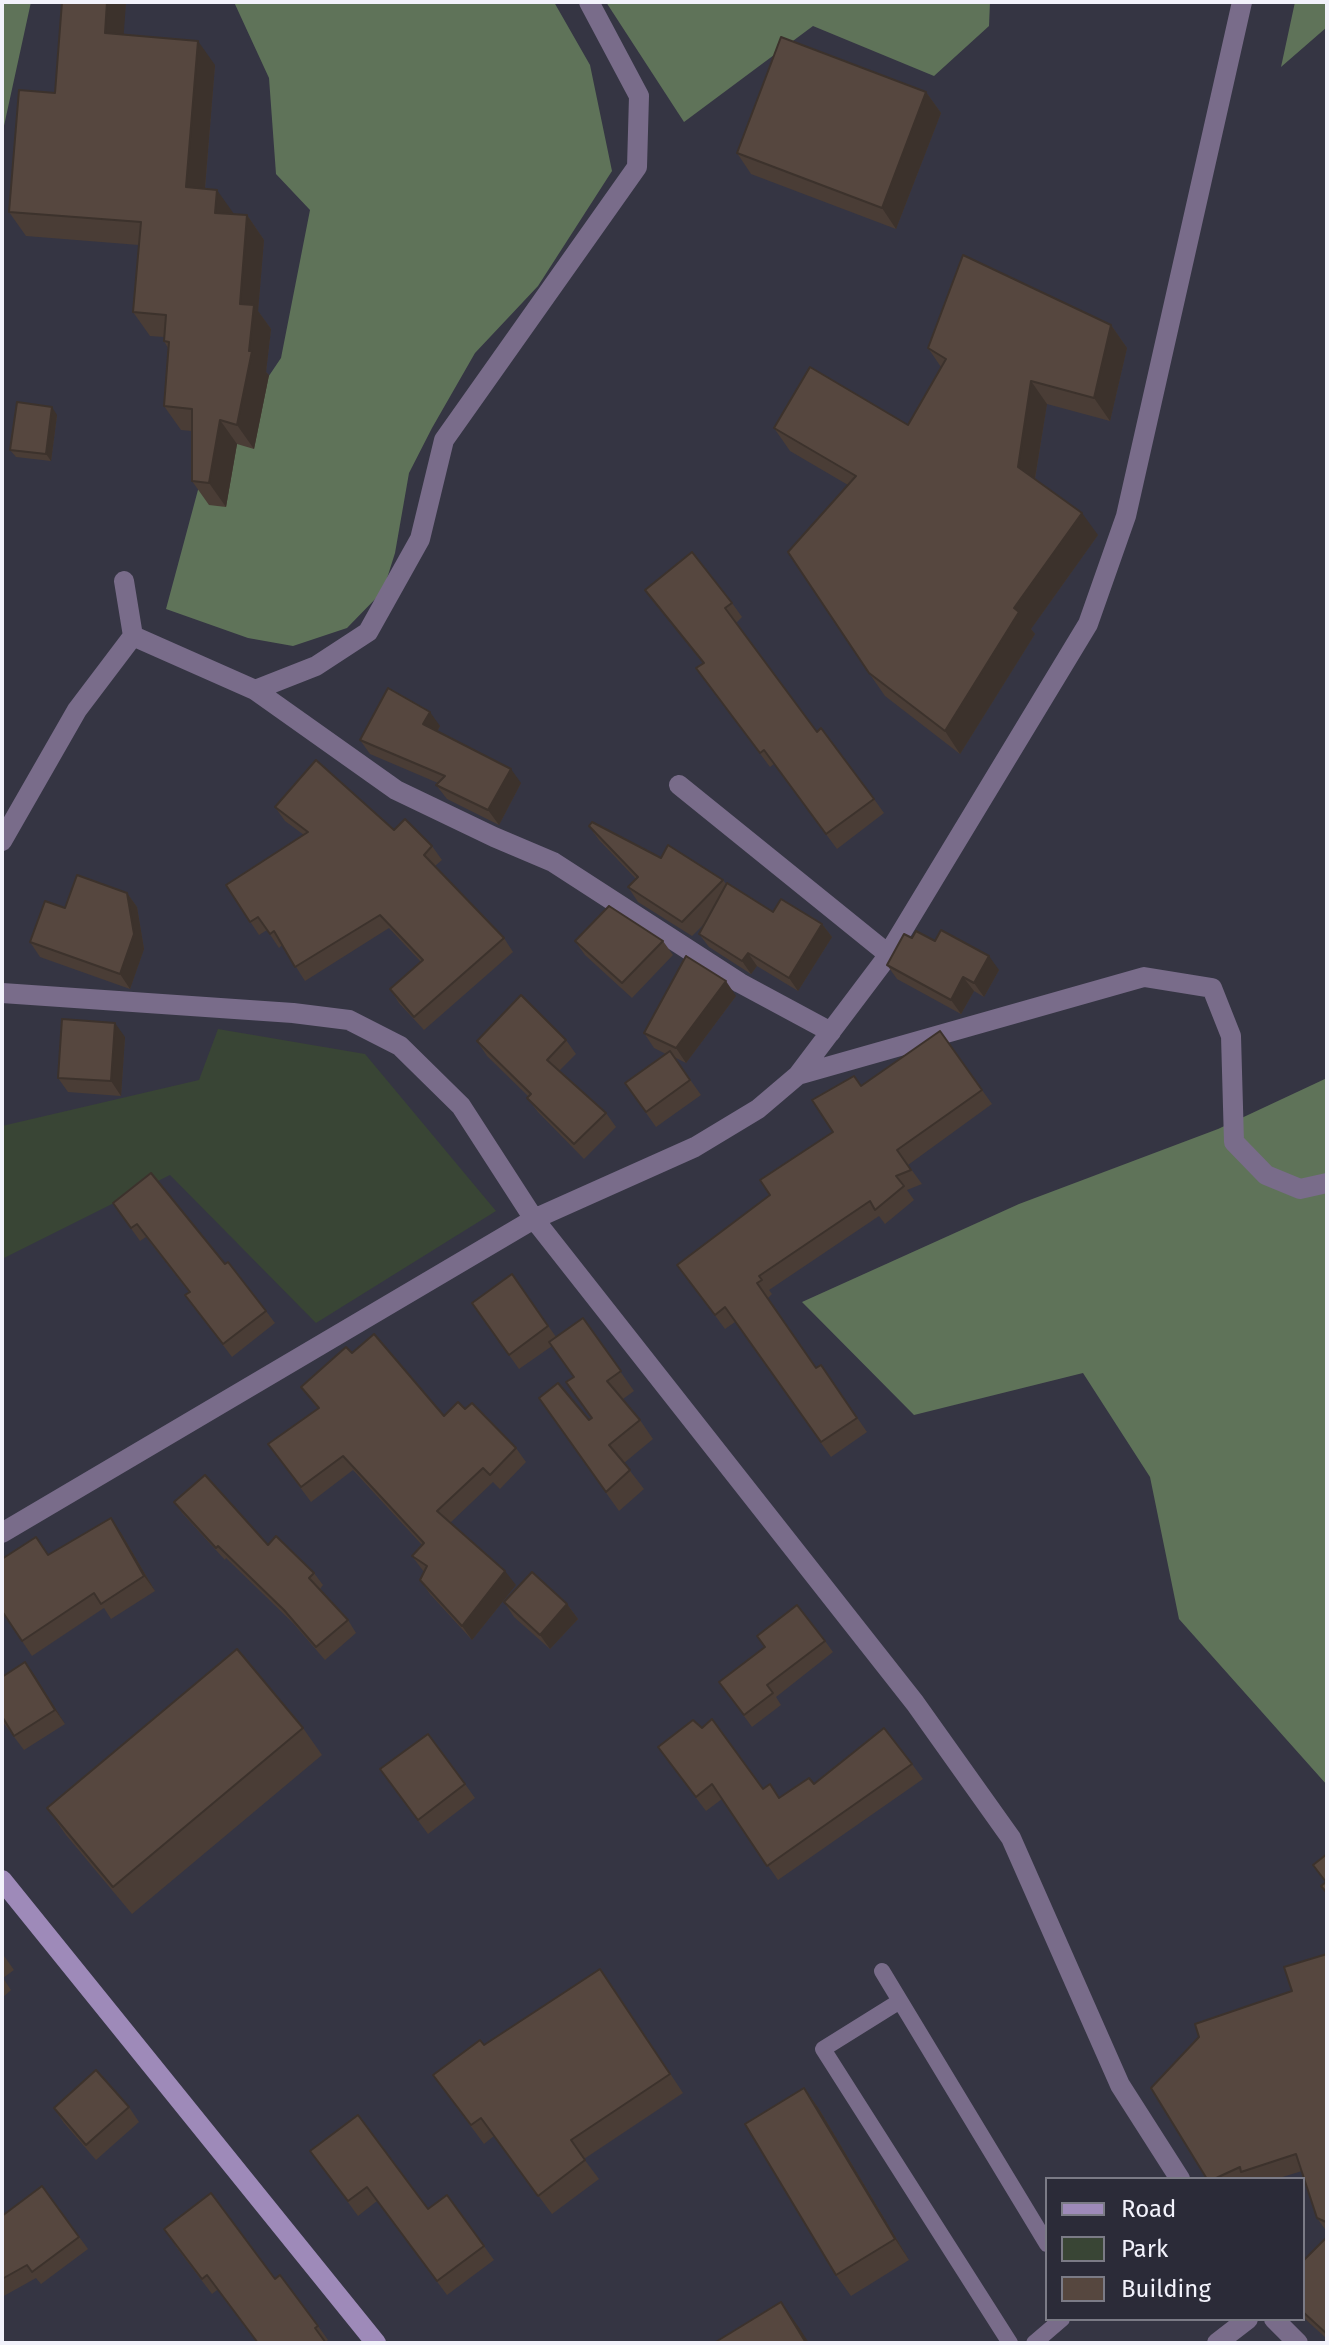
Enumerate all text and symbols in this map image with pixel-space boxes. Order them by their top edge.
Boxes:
legend [1045,2177,1305,2321]
text: Road [1121,2195,1176,2223]
text: Park [1121,2235,1168,2263]
text: Building [1121,2275,1211,2303]

